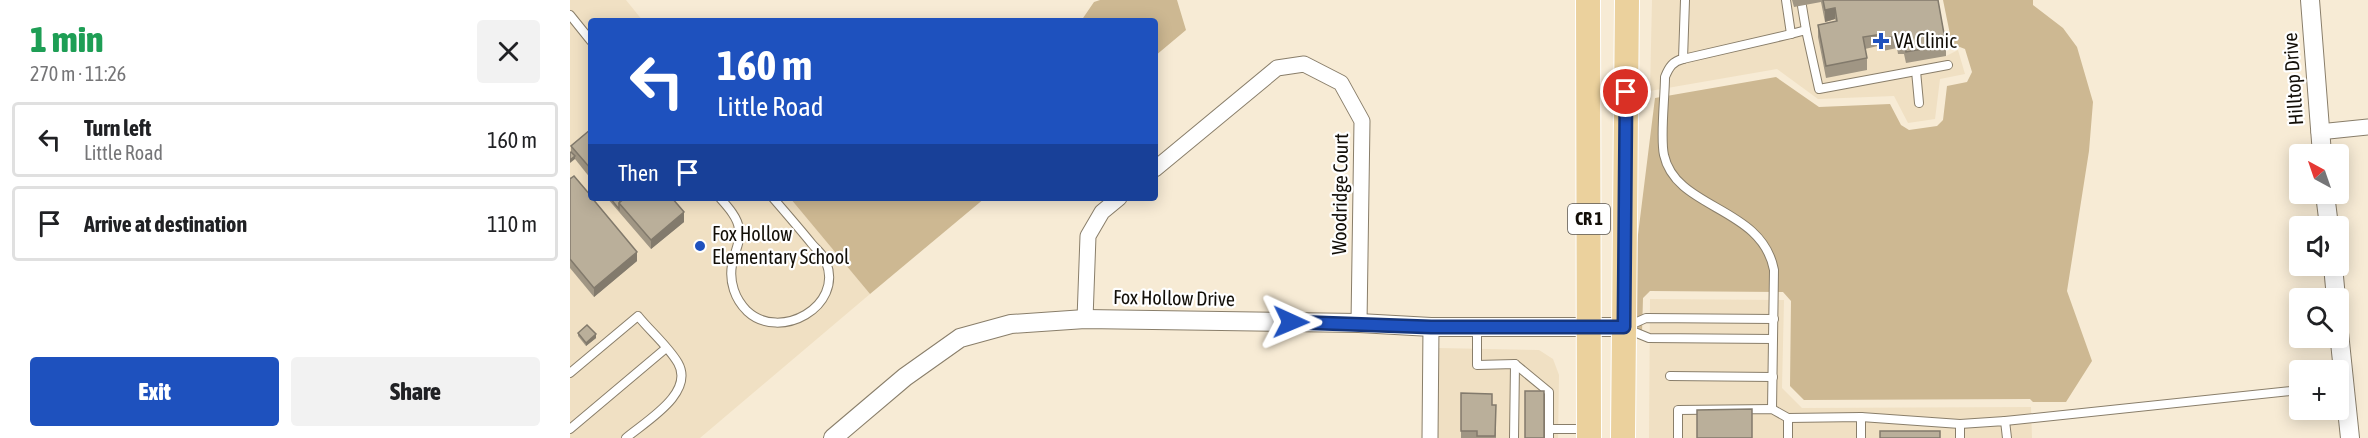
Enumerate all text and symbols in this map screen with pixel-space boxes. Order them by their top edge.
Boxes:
text: 1 min [30,18,104,60]
button: close [477,20,540,83]
place label: VA Clinic [1894,29,1957,52]
marker: VA Clinic [1872,32,1890,50]
street label: Hilltop Drive [2278,32,2307,126]
text: 160 m [717,41,812,89]
icon: left [618,42,696,120]
text: 270 m · 11:26 [30,62,126,85]
pin [1600,66,1651,117]
icon: arrive [1609,75,1642,108]
text: Little Road [717,91,824,122]
text: Turn left [84,115,151,141]
icon: left [33,123,66,156]
text: 160 m [487,127,537,153]
street label: Woodridge Court [1327,133,1352,255]
text: Little Road [84,141,163,164]
north arrow [2289,144,2349,204]
map controls [2289,144,2349,420]
icon: arrive [671,156,704,189]
text: Then [618,160,659,186]
road number: CR 1 [1568,204,1610,234]
icon: arrive [33,207,66,240]
text: Arrive at destination [84,211,247,237]
text: 110 m [487,211,537,237]
button: sound [2289,216,2349,276]
place label: Fox Hollow Elementary School [712,222,850,268]
marker: Fox Hollow Elementary School [693,239,707,253]
street label: Fox Hollow Drive [1113,285,1235,310]
button: search [2289,288,2349,348]
position arrow [1259,290,1323,354]
button: Exit [30,357,279,426]
button: Share [291,357,540,426]
button: + [2289,360,2349,420]

